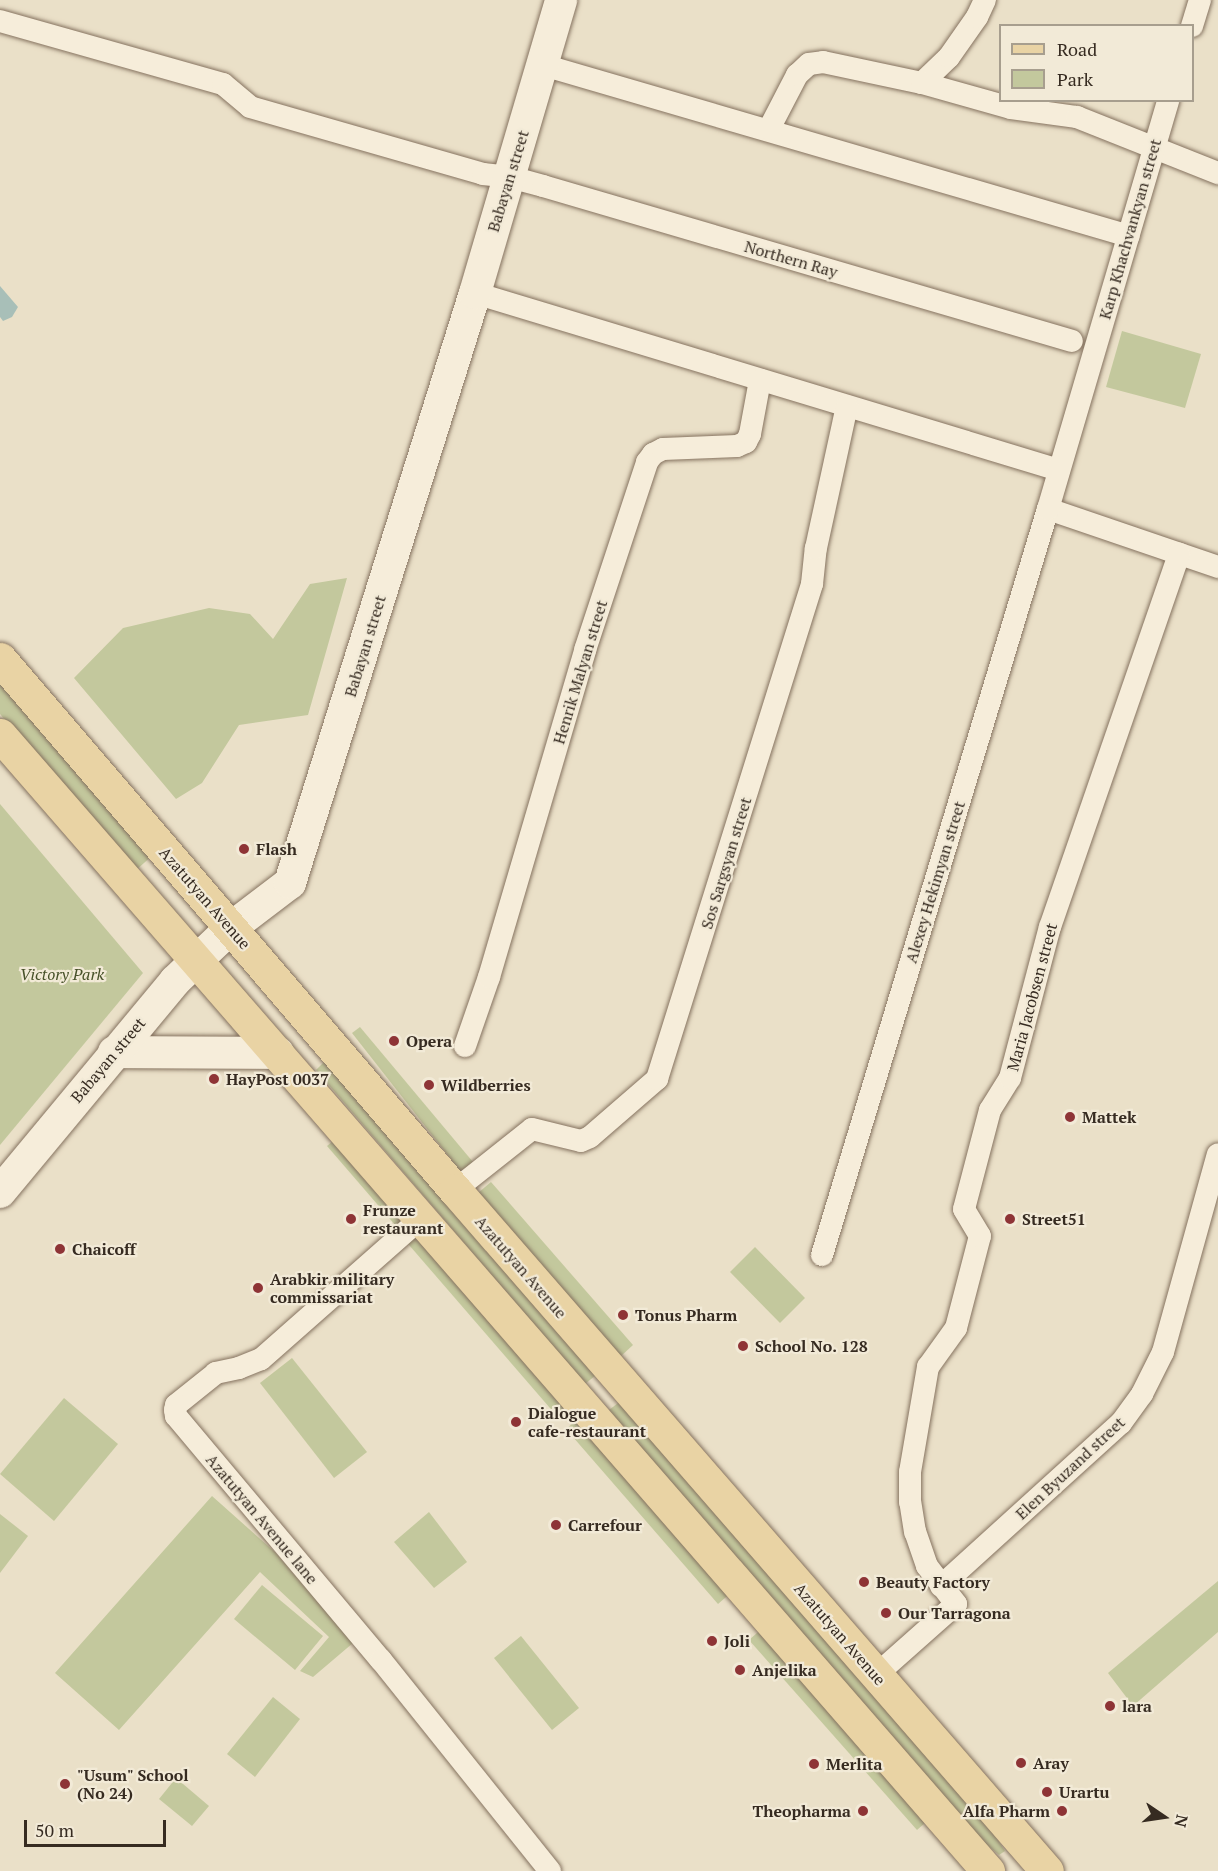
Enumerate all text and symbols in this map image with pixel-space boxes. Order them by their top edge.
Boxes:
legend [999,24,1194,102]
text: Road [1057,37,1097,61]
text: Park [1057,67,1093,91]
street label: Babayan street [483,128,533,234]
street label: Karp Khachvankyan street [1095,137,1165,321]
street label: Northern Ray [742,237,840,281]
street label: Babayan street [340,593,390,699]
street label: Henrik Malyan street [549,598,611,746]
street label: Sos Sargsyan street [697,795,755,931]
street label: Alexey Hekimyan street [901,799,969,965]
place label: Flash [256,839,297,859]
marker: Flash [237,842,251,856]
street label: Azatutyan Avenue [155,843,255,953]
street label: Maria Jacobsen street [1003,921,1061,1073]
park label: Victory Park [20,964,104,984]
street label: Babayan street [67,1013,149,1107]
place label: Opera [406,1031,452,1051]
marker: Opera [387,1034,401,1048]
place label: HayPost 0037 [226,1069,329,1089]
marker: HayPost 0037 [207,1072,221,1086]
place label: Wildberries [441,1075,531,1095]
marker: Wildberries [422,1078,436,1092]
place label: Mattek [1082,1107,1136,1127]
marker: Mattek [1063,1110,1077,1124]
place label: Frunze restaurant [363,1200,443,1238]
place label: Street51 [1022,1209,1086,1229]
marker: Frunze restaurant [344,1212,358,1226]
street label: Azatutyan Avenue [471,1212,571,1322]
marker: Street51 [1003,1212,1017,1226]
place label: Chaicoff [72,1239,136,1259]
marker: Chaicoff [53,1242,67,1256]
place label: Arabkir military commissariat [270,1269,394,1307]
marker: Arabkir military commissariat [251,1281,265,1295]
place label: Tonus Pharm [635,1305,737,1325]
marker: Tonus Pharm [616,1308,630,1322]
place label: School No. 128 [755,1336,868,1356]
marker: School No. 128 [736,1339,750,1353]
place label: Dialogue cafe-restaurant [528,1403,646,1441]
street label: Elen Byuzand street [1012,1413,1128,1523]
marker: Dialogue cafe-restaurant [509,1415,523,1429]
street label: Azatutyan Avenue lane [202,1450,322,1588]
place label: Carrefour [568,1515,642,1535]
marker: Carrefour [549,1518,563,1532]
place label: Beauty Factory [876,1572,990,1592]
marker: Beauty Factory [857,1575,871,1589]
street label: Azatutyan Avenue [790,1579,890,1689]
place label: Our Tarragona [898,1603,1011,1623]
marker: Our Tarragona [879,1606,893,1620]
place label: Joli [724,1631,750,1651]
marker: Joli [705,1634,719,1648]
place label: Anjelika [752,1660,817,1680]
marker: Anjelika [733,1663,747,1677]
place label: lara [1122,1696,1152,1716]
marker: lara [1103,1699,1117,1713]
place label: Aray [1033,1753,1069,1773]
place label: Merlita [826,1754,882,1774]
marker: Aray [1014,1756,1028,1770]
marker: Merlita [807,1757,821,1771]
place label: "Usum" School (No 24) [77,1765,189,1803]
marker: "Usum" School (No 24) [58,1777,72,1791]
place label: Urartu [1059,1782,1109,1802]
marker: Urartu [1040,1785,1054,1799]
north arrow [1134,1787,1194,1847]
place label: Theopharma [753,1801,851,1821]
place label: Alfa Pharm [963,1801,1050,1821]
marker: Theopharma [856,1804,870,1818]
marker: Alfa Pharm [1055,1804,1069,1818]
scale bar [27,1808,170,1846]
text: N [1169,1813,1194,1829]
text: 50 m [35,1818,74,1842]

